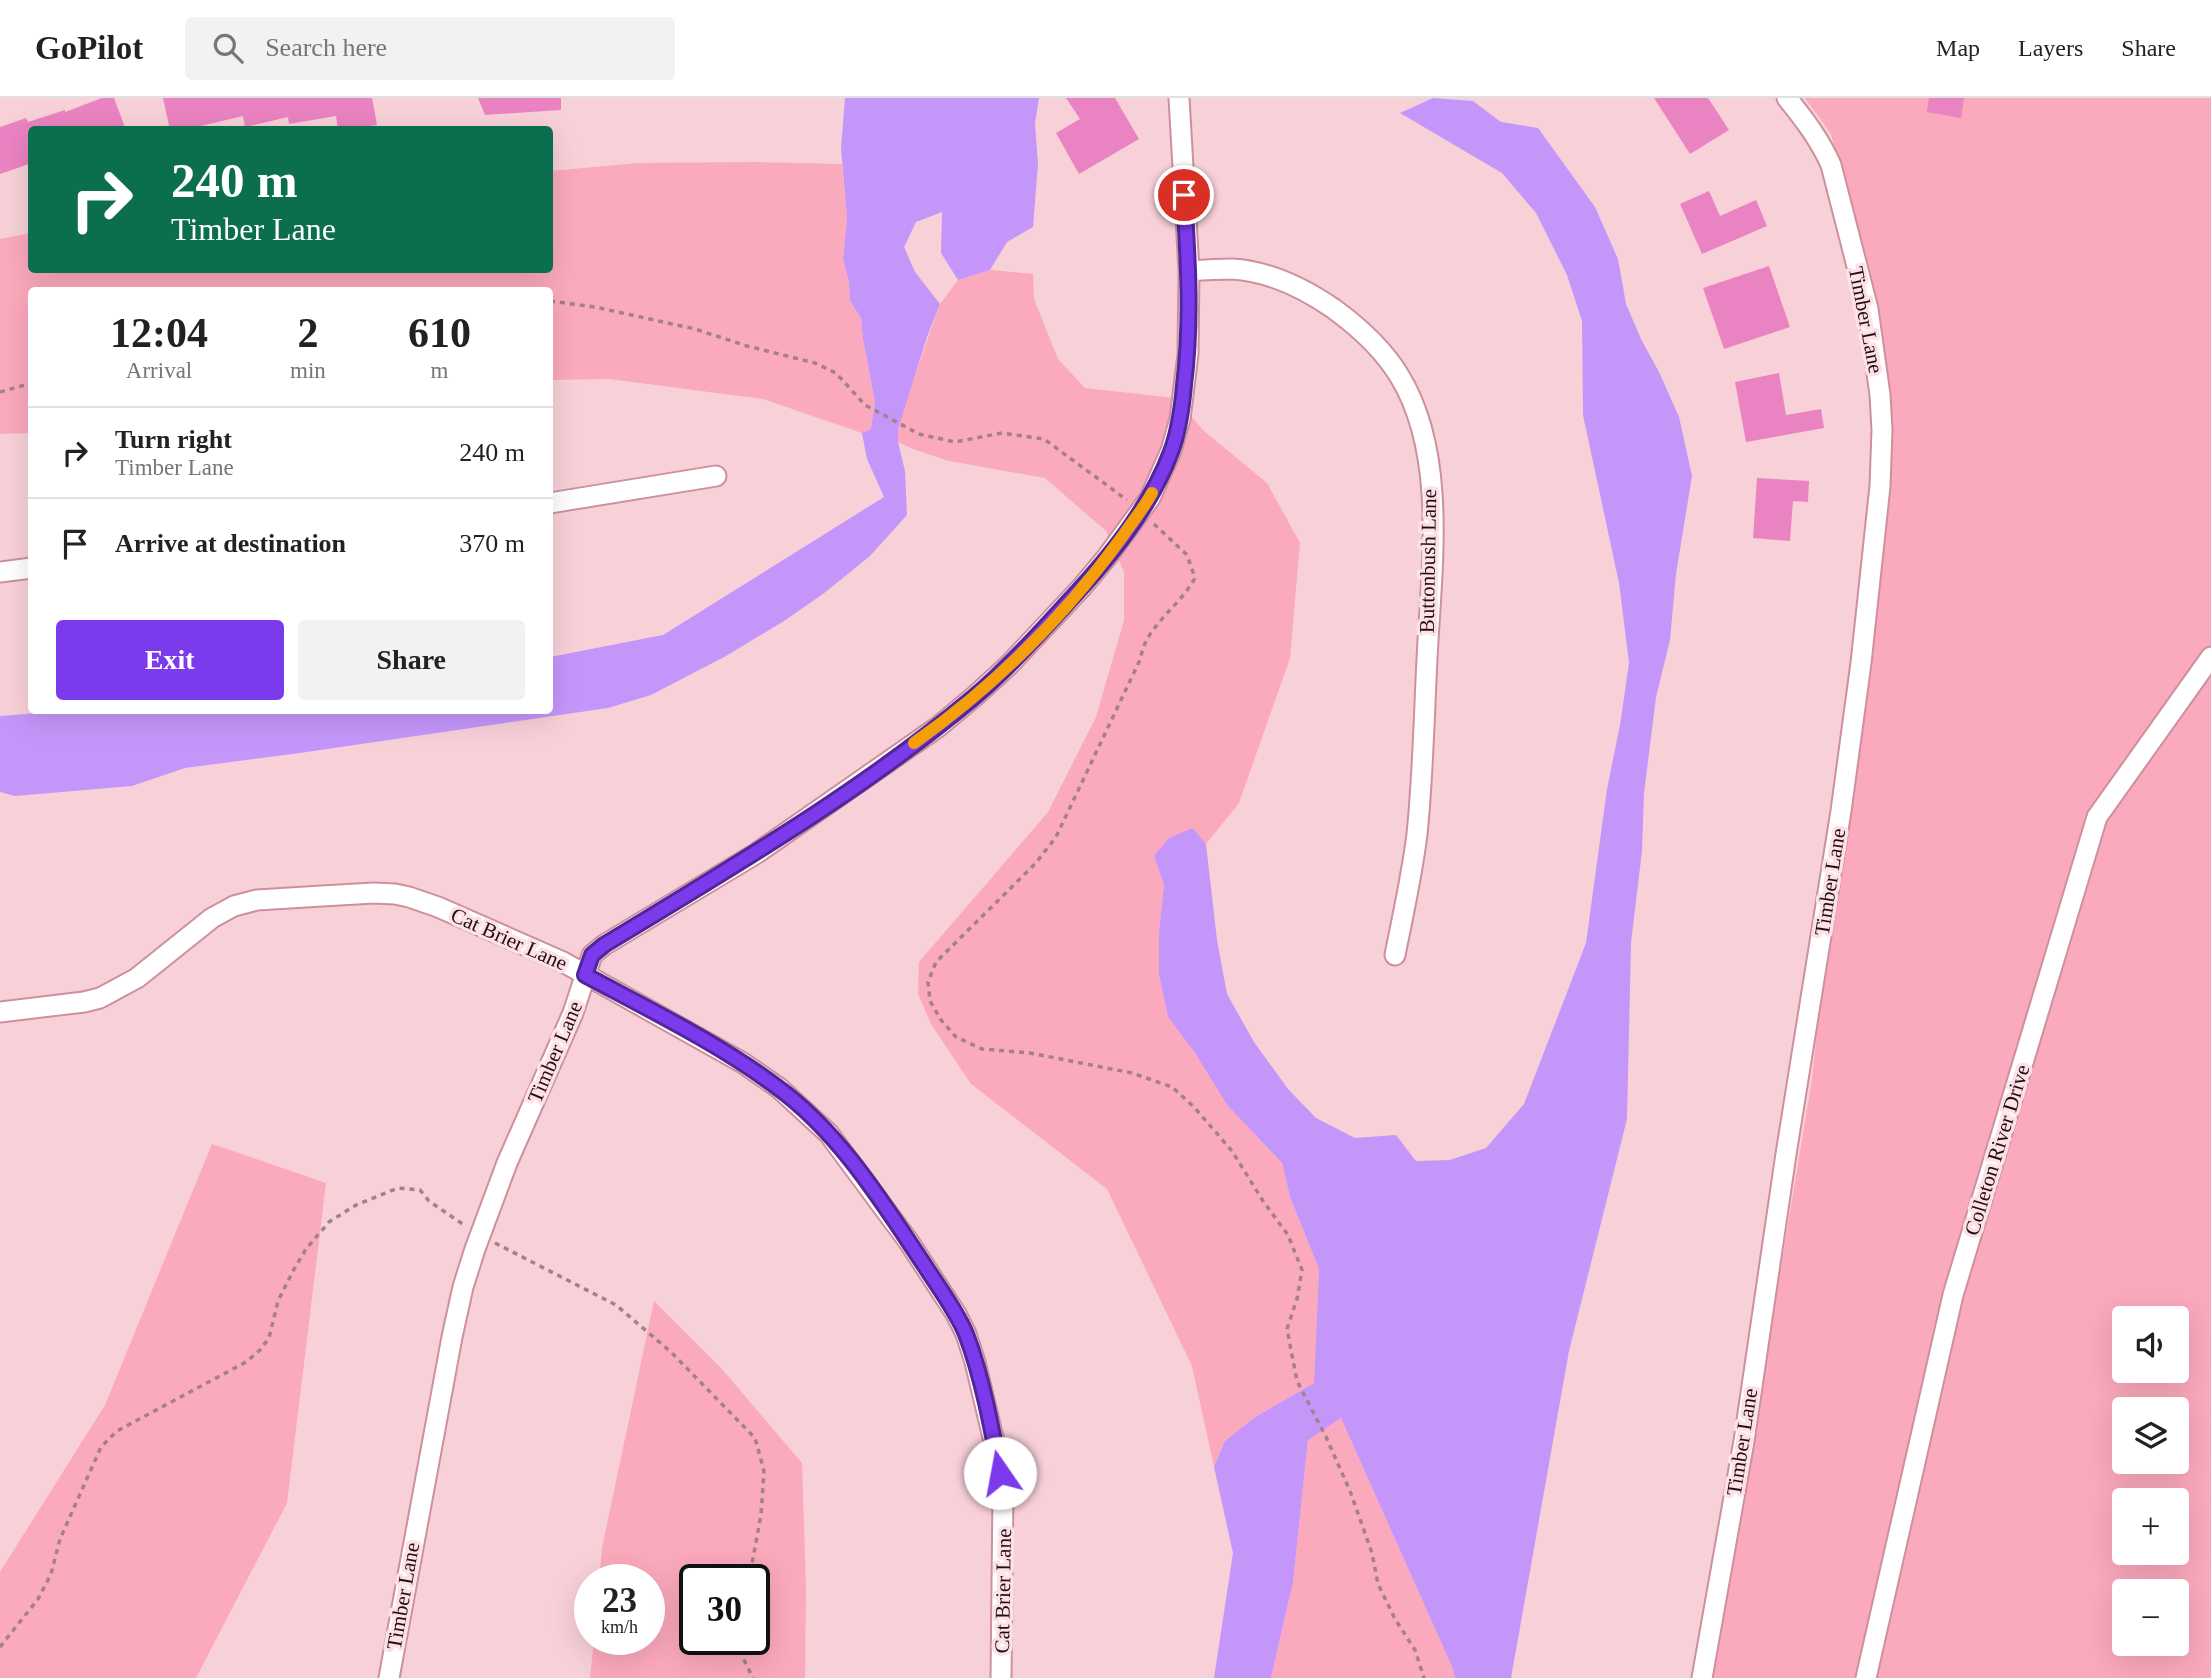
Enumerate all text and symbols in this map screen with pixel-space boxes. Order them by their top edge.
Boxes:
search box [185,17,675,80]
icon: search [209,29,247,67]
text: GoPilot [35,30,143,66]
text: Search here [265,33,387,62]
text: Map [1936,35,1980,61]
text: Layers [2018,35,2083,61]
text: Share [2121,35,2176,61]
text: 240 m [171,153,298,208]
icon: right [56,154,147,245]
pin [1154,165,1214,225]
icon: arrive [1165,176,1203,214]
text: Timber Lane [171,211,336,247]
street label: Timber Lane [1844,265,1888,375]
text: 12:04 [110,310,208,356]
text: 2 [297,310,318,356]
text: 610 [408,310,471,356]
text: Arrival [126,358,192,383]
text: min [290,358,326,383]
text: m [430,358,448,383]
text: Turn right [115,425,232,454]
icon: right [56,434,94,472]
text: 240 m [459,438,525,467]
text: Timber Lane [115,455,234,480]
street label: Buttonbush Lane [1415,489,1441,633]
icon: arrive [56,525,94,563]
text: Arrive at destination [115,529,346,558]
text: 370 m [459,529,525,558]
button: Exit [56,620,284,700]
button: Share [298,620,525,700]
street label: Timber Lane [1810,827,1850,937]
street label: Cat Brier Lane [447,903,571,975]
street label: Timber Lane [523,997,587,1107]
street label: Colleton River Drive [1960,1062,2034,1238]
map controls [2112,1306,2189,1656]
button: sound [2112,1306,2189,1383]
street label: Timber Lane [1722,1387,1762,1497]
button: layers [2112,1397,2189,1474]
position arrow [963,1436,1037,1510]
button: + [2112,1488,2189,1565]
street label: Cat Brier Lane [990,1528,1016,1654]
street label: Timber Lane [382,1541,424,1651]
speed limit sign: 30 [679,1564,770,1655]
button: − [2112,1579,2189,1656]
text: 23 [602,1581,637,1620]
text: km/h [601,1617,638,1637]

